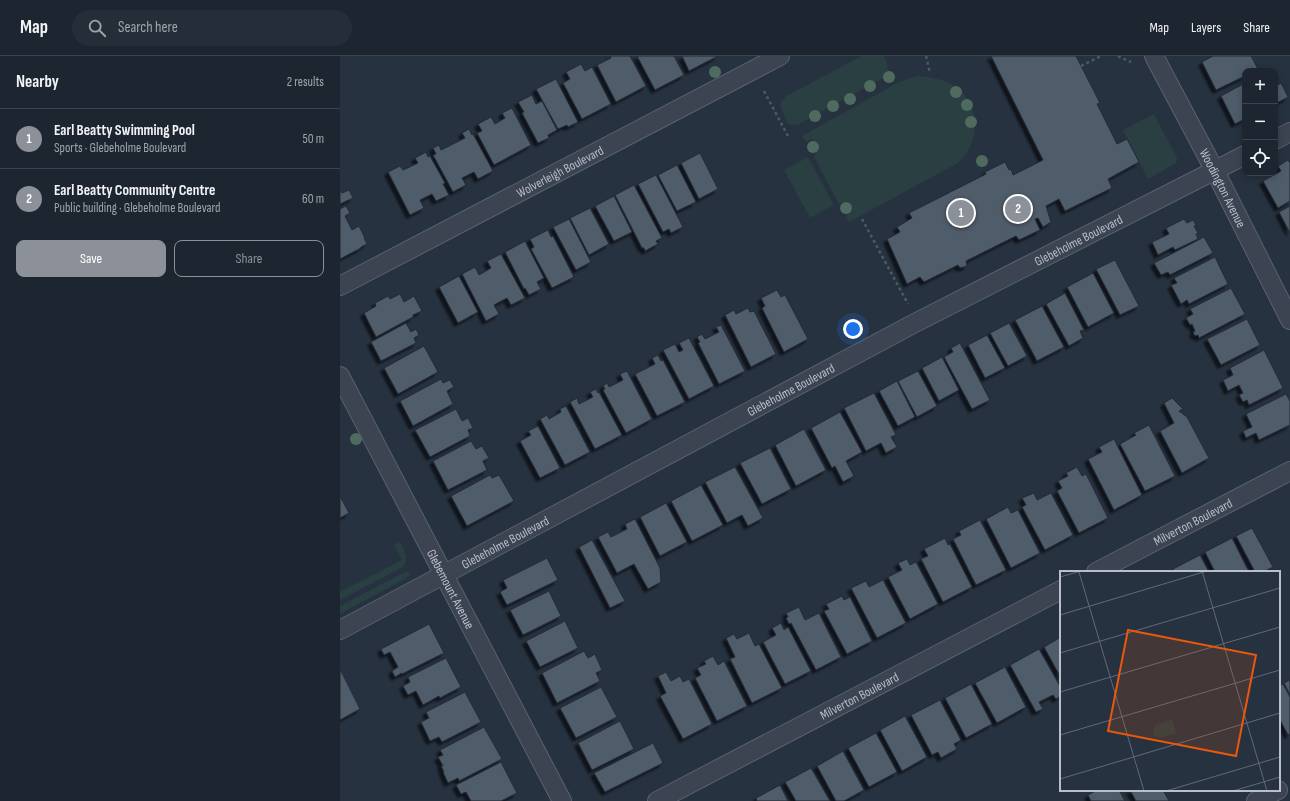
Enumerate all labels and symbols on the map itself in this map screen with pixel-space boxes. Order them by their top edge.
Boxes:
street label: Wolverleigh Boulevard [514,143,606,201]
street label: Woodington Avenue [1196,146,1249,230]
pin: 2 [1005,194,1031,224]
pin: 1 [948,198,974,228]
street label: Glebeholme Boulevard [1032,212,1125,270]
your location [843,319,863,339]
street label: Glebeholme Boulevard [745,360,838,420]
street label: Milverton Boulevard [1151,495,1235,550]
street label: Glebeholme Boulevard [459,513,552,573]
street label: Glebemount Avenue [423,547,478,632]
inset map [1060,571,1280,791]
street label: Milverton Boulevard [817,669,902,723]

